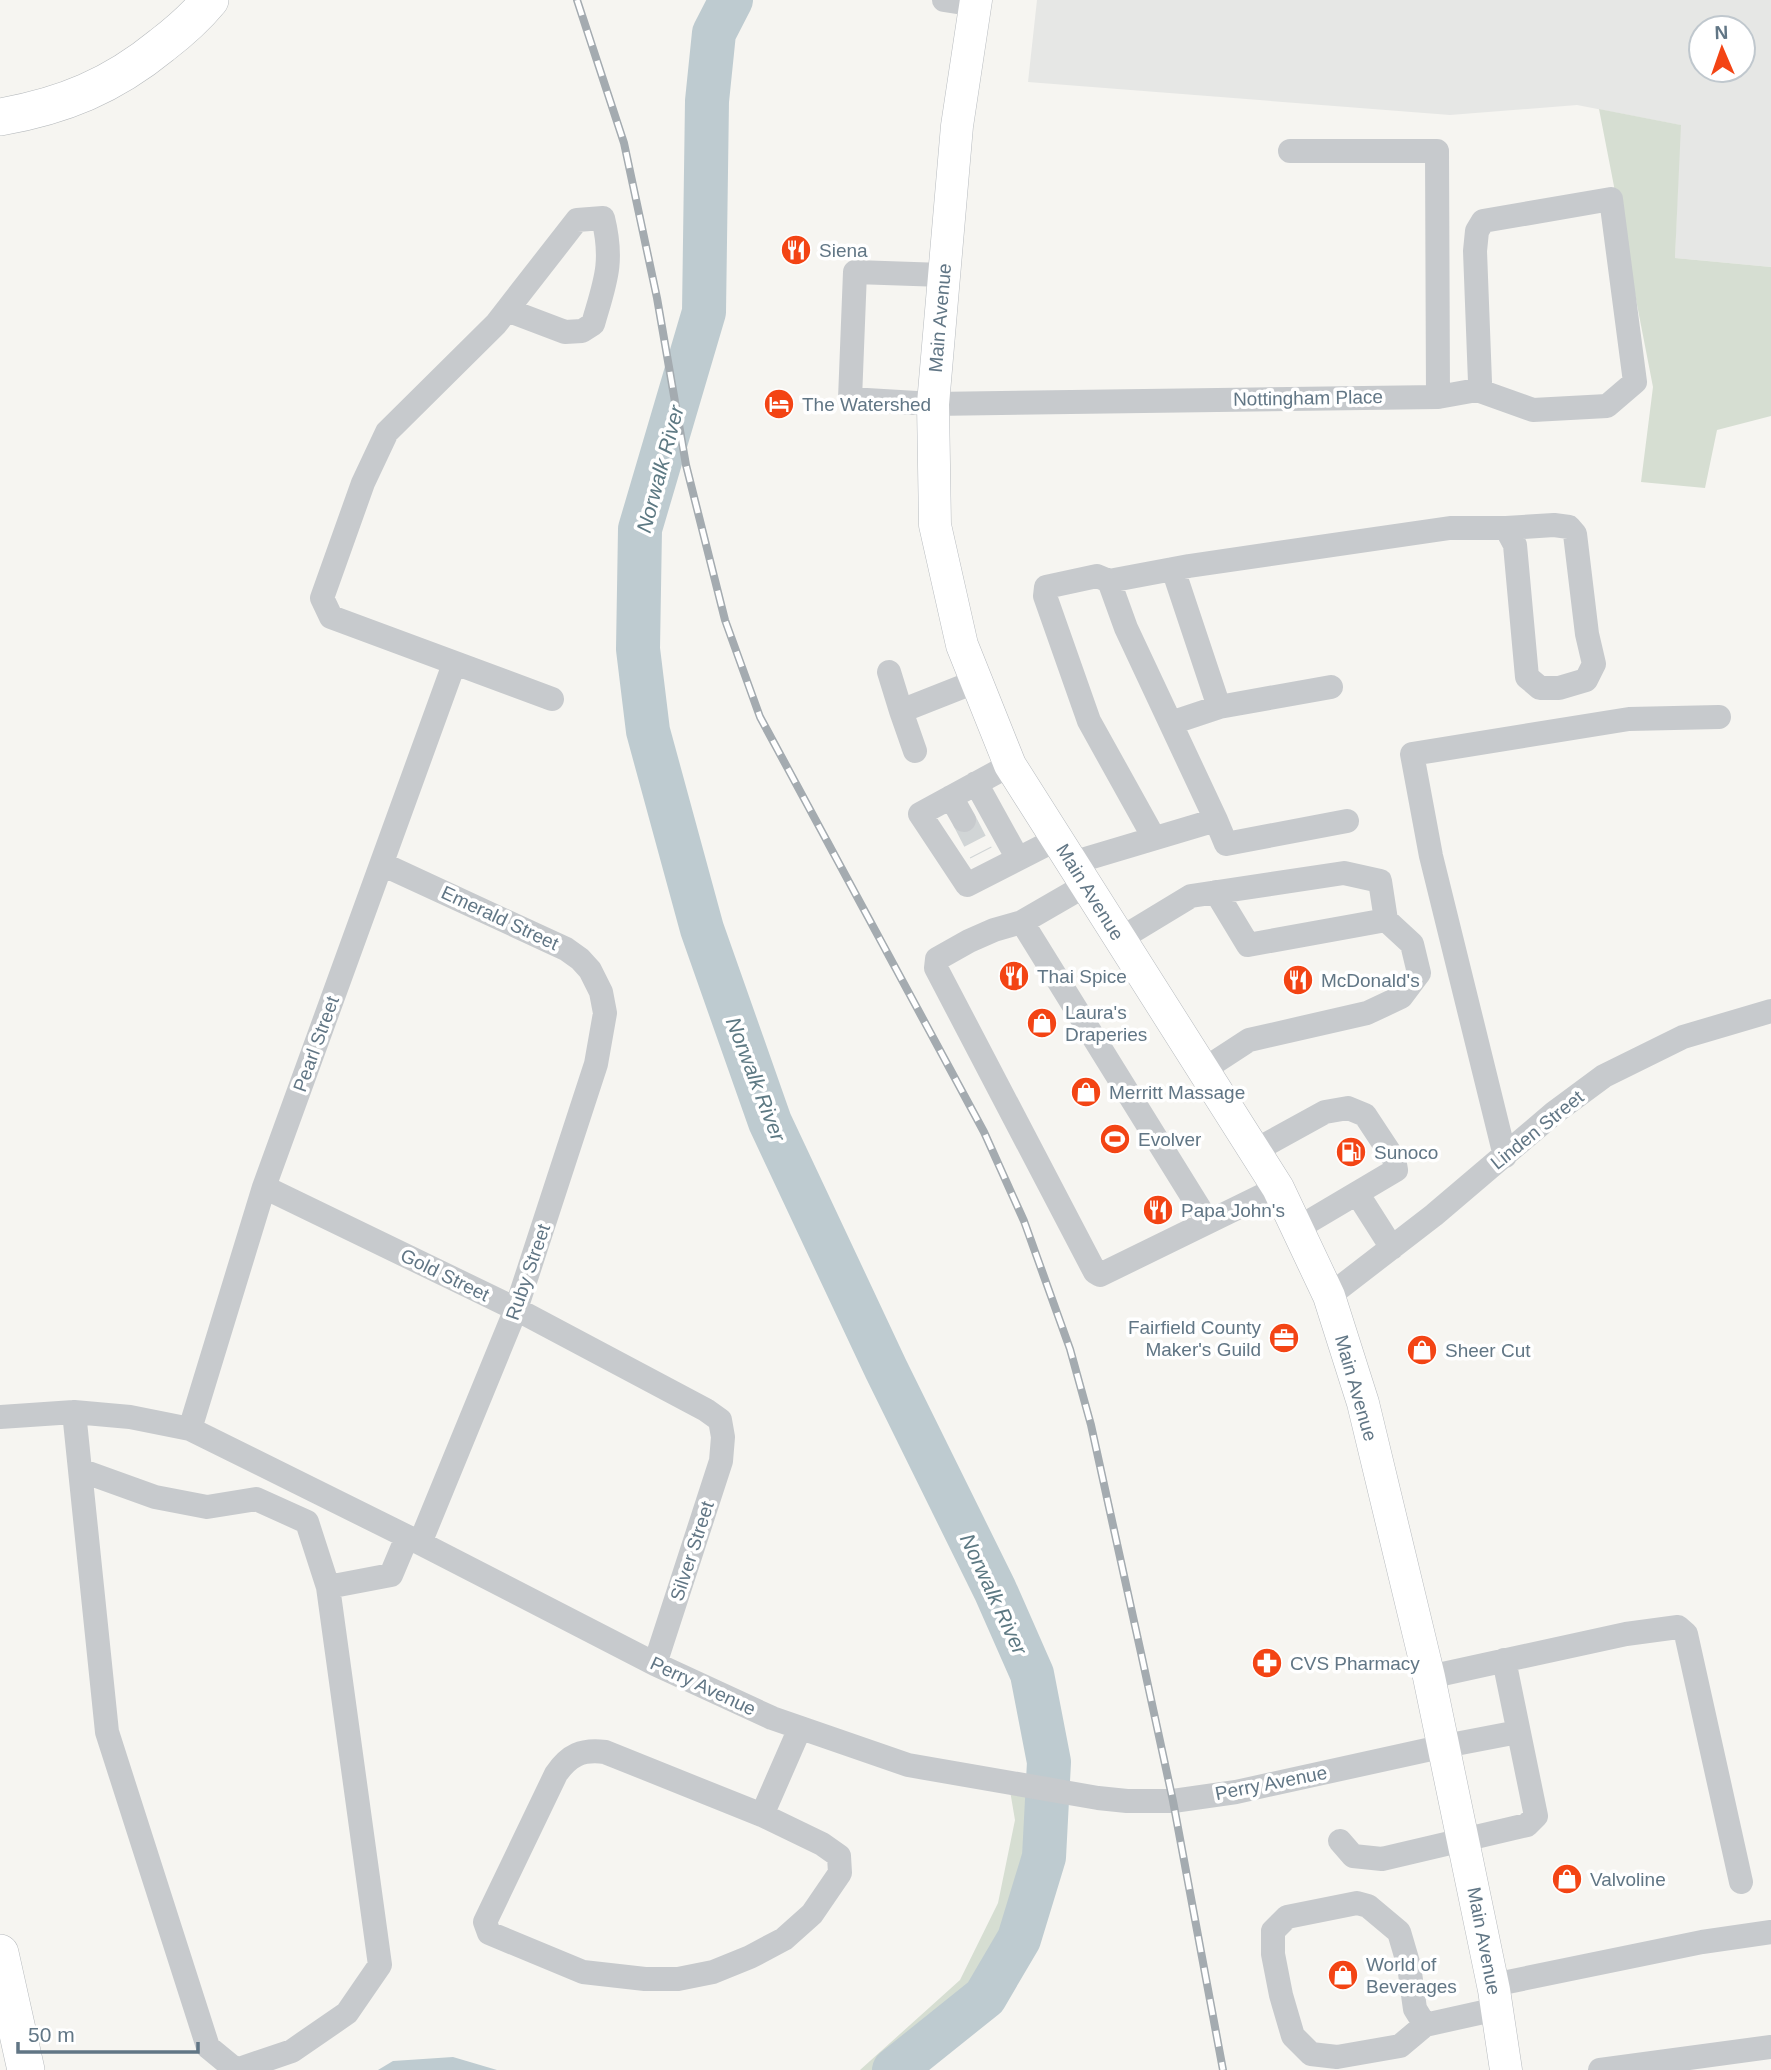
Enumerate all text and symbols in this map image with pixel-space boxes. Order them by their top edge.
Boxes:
north arrow [1687,14,1757,84]
text: N [1714,22,1729,43]
restaurant icon: Siena [779,233,813,267]
place label: Siena [819,240,868,261]
street label: Main Avenue [925,263,955,373]
street label: Nottingham Place [1233,386,1383,410]
hotel icon: The Watershed [762,387,796,421]
place label: The Watershed [802,394,931,415]
water label: Norwalk River [632,402,688,535]
street label: Main Avenue [1052,840,1128,944]
street label: Emerald Street [438,882,563,955]
restaurant icon: Thai Spice [997,959,1031,993]
restaurant icon: McDonald's [1281,963,1315,997]
place label: Thai Spice [1037,966,1127,987]
place label: McDonald's [1321,970,1420,991]
street label: Pearl Street [289,993,343,1095]
place label: Laura's Draperies [1065,1002,1147,1045]
shop icon: Laura's Draperies [1025,1006,1059,1040]
water label: Norwalk River [722,1014,791,1145]
shop icon: Merritt Massage [1069,1075,1103,1109]
place label: Merritt Massage [1109,1082,1245,1103]
street label: Linden Street [1486,1086,1588,1174]
sports icon: Evolver [1098,1122,1132,1156]
place label: Evolver [1138,1129,1202,1150]
fuel station icon: Sunoco [1334,1135,1368,1169]
place label: Sunoco [1374,1142,1438,1163]
restaurant icon: Papa John's [1141,1193,1175,1227]
place label: Papa John's [1181,1200,1285,1221]
street label: Ruby Street [502,1220,554,1323]
street label: Gold Street [397,1244,493,1306]
place label: Fairfield County Maker's Guild [1128,1317,1261,1360]
office icon: Fairfield County Maker's Guild [1267,1321,1301,1355]
street label: Main Avenue [1331,1332,1381,1444]
shop icon: Sheer Cut [1405,1333,1439,1367]
place label: Sheer Cut [1445,1340,1531,1361]
street label: Silver Street [666,1498,718,1603]
water label: Norwalk River [956,1530,1032,1659]
pharmacy icon: CVS Pharmacy [1250,1646,1284,1680]
street label: Perry Avenue [647,1652,759,1720]
place label: CVS Pharmacy [1290,1653,1420,1674]
street label: Perry Avenue [1213,1762,1329,1804]
shop icon: Valvoline [1550,1862,1584,1896]
place label: Valvoline [1590,1869,1666,1890]
street label: Main Avenue [1463,1885,1505,1997]
place label: World of Beverages [1366,1954,1457,1997]
shop icon: World of Beverages [1326,1958,1360,1992]
scale bar [18,2010,198,2054]
text: 50 m [28,2023,75,2046]

